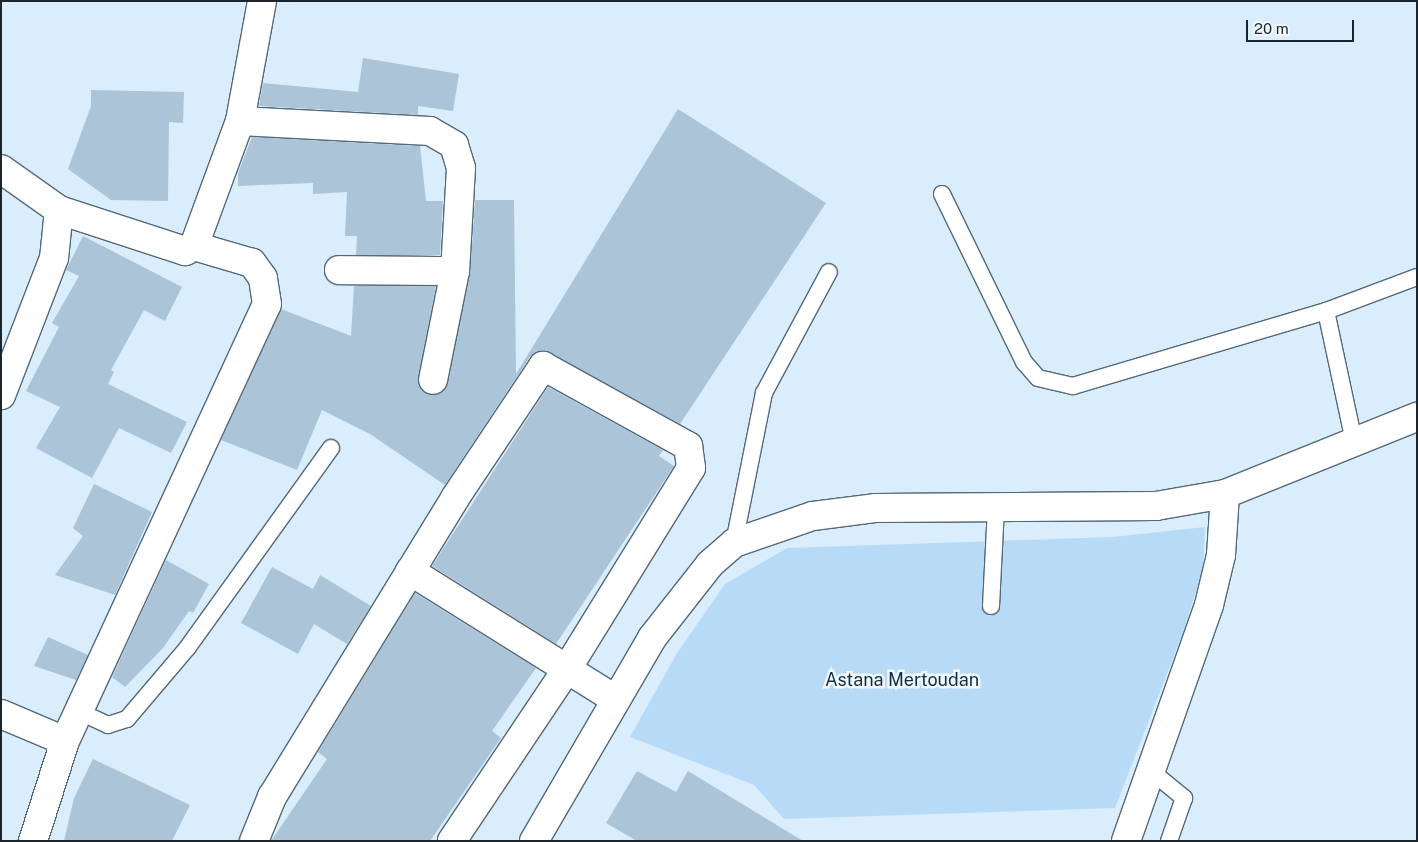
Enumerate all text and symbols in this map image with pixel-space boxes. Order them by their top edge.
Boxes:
scale bar [1248,10,1356,42]
text: 20 m [1254,20,1289,37]
park label: Astana Mertoudan [825,669,979,691]

